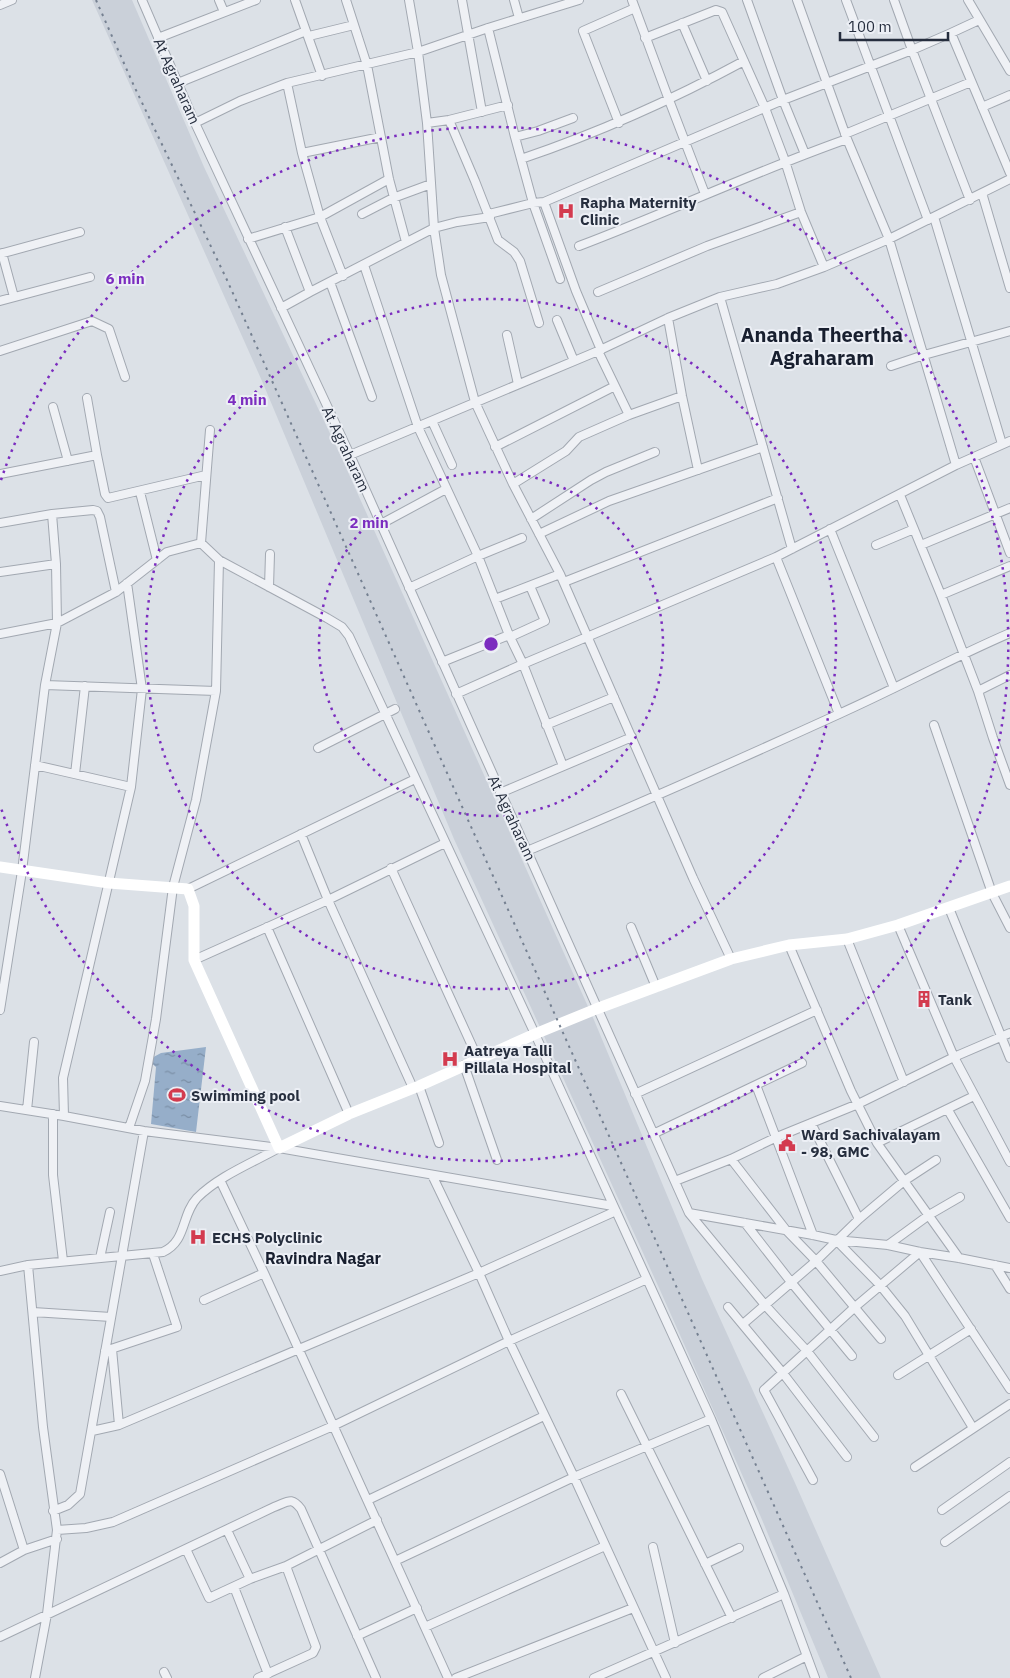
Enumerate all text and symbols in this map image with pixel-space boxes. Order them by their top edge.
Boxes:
scale bar [840,10,948,42]
text: 100 m [848,17,892,36]
street label: At Agraharam [150,35,204,127]
place label: Rapha Maternity Clinic [580,193,697,229]
hospital icon: Rapha Maternity Clinic [556,201,576,221]
text: 6 min [105,269,145,288]
district label: Ananda Theertha Agraharam [741,321,903,371]
text: 4 min [227,390,267,409]
street label: At Agraharam [318,403,374,495]
text: 2 min [349,513,389,532]
centre of rings [482,635,500,653]
street label: At Agraharam [484,772,540,864]
building icon: Tank [914,989,934,1009]
place label: Tank [938,990,972,1009]
place label: Aatreya Talli Pillala Hospital [464,1041,572,1077]
hospital icon: Aatreya Talli Pillala Hospital [440,1049,460,1069]
sports icon: Swimming pool [167,1085,187,1105]
place label: Swimming pool [191,1086,300,1105]
place label: Ward Sachivalayam - 98, GMC [801,1125,940,1161]
public building icon: Ward Sachivalayam - 98, GMC [777,1133,797,1153]
hospital icon: ECHS Polyclinic [188,1227,208,1247]
place label: ECHS Polyclinic [212,1228,323,1247]
district label: Ravindra Nagar [265,1248,382,1268]

